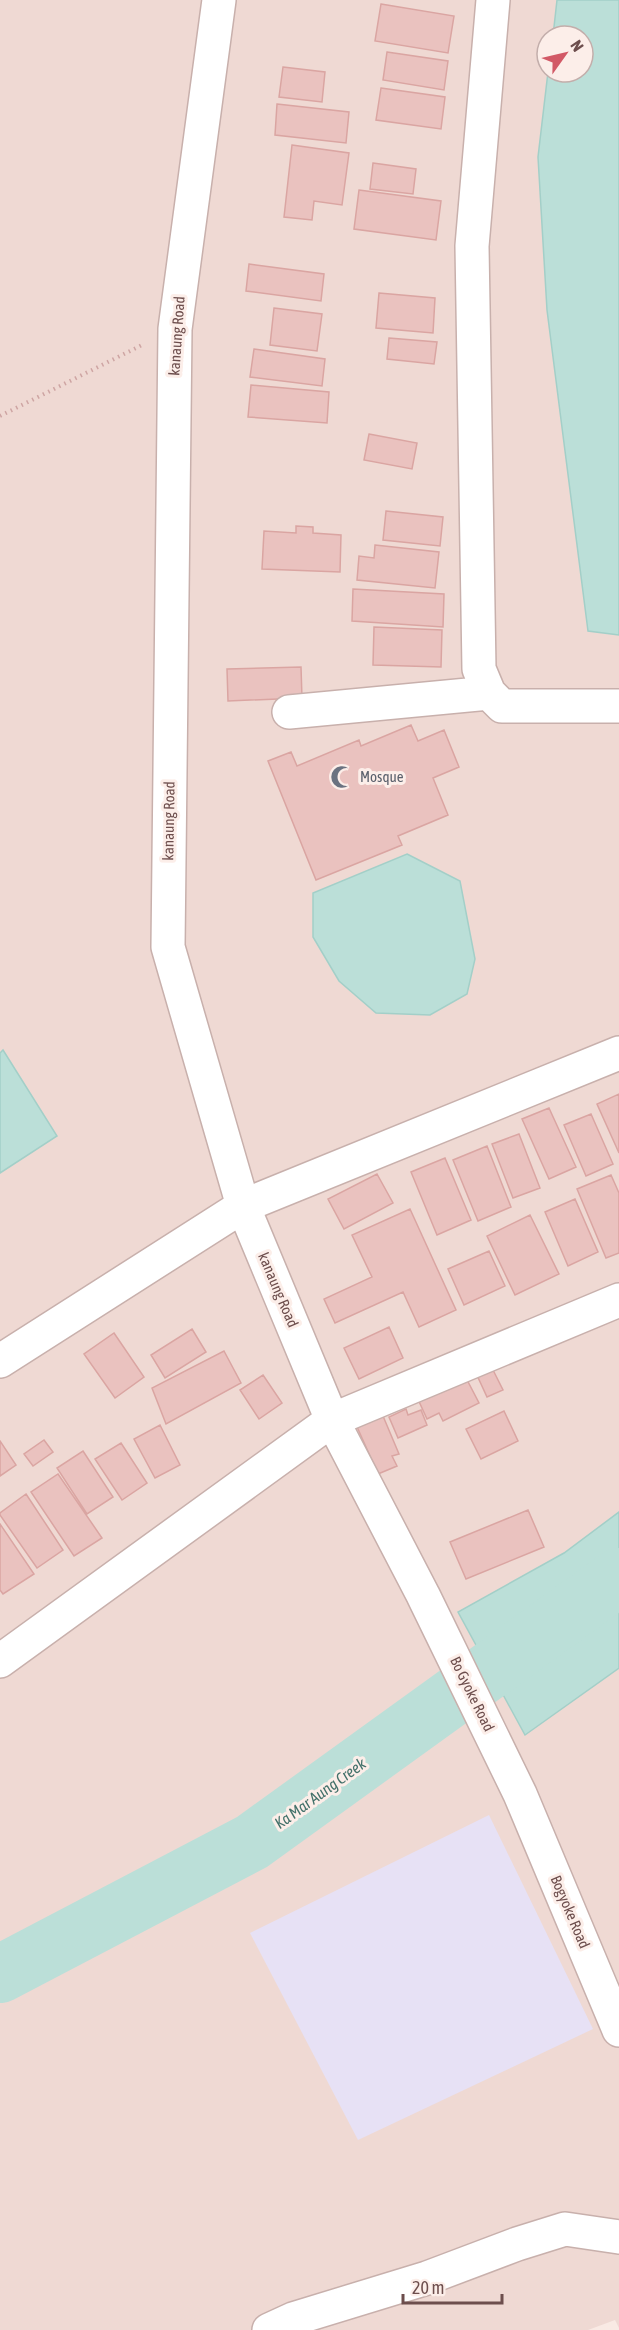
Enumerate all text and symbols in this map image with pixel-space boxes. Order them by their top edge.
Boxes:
north arrow [535,24,595,84]
text: N [567,37,588,55]
street label: kanaung Road [165,296,188,376]
mosque icon: Mosque [329,764,355,790]
place label: Mosque [360,768,404,785]
street label: kanaung Road [159,781,178,861]
street label: kanaung Road [255,1250,302,1330]
street label: Bo Gyoke Road [447,1654,498,1734]
water label: Ka Mar Aung Creek [271,1753,370,1833]
street label: Bogyoke Road [547,1873,593,1951]
scale bar [403,2267,502,2305]
text: 20 m [412,2277,444,2298]

